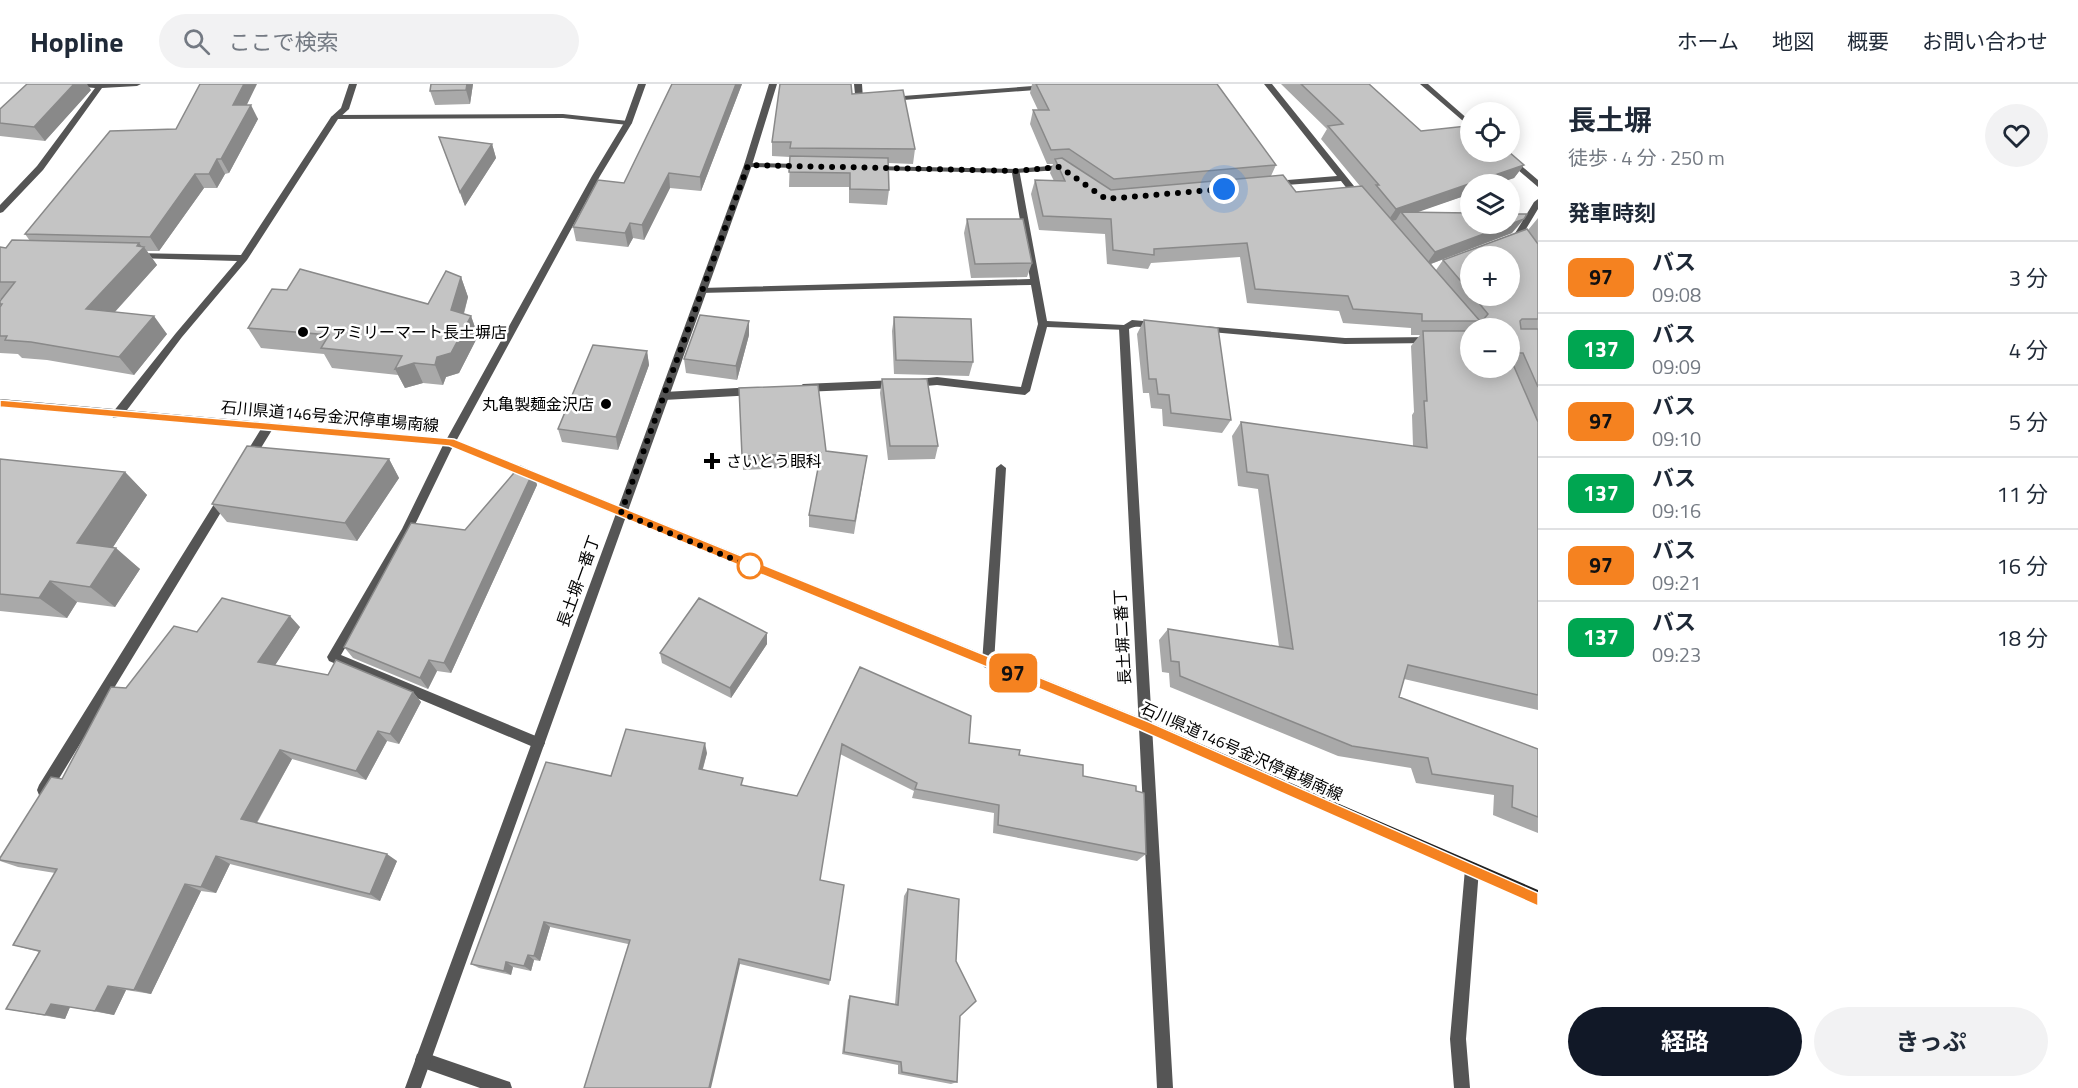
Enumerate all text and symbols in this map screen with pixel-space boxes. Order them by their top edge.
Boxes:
search box [159,14,579,68]
text: Hopline [30,20,123,63]
icon: search [180,25,213,58]
text: ここで検索 [228,25,338,59]
text: ホーム [1677,25,1739,57]
text: 地図 [1772,25,1814,57]
text: 概要 [1847,25,1889,57]
text: お問い合わせ [1922,25,2048,57]
text: 長土塀 [1568,98,1652,141]
map controls [1460,102,1520,378]
button: locate [1460,102,1520,162]
button: heart [1985,104,2048,167]
text: 徒歩 · 4 分 · 250 m [1568,142,1725,173]
your location [1209,174,1239,204]
button: layers [1460,174,1520,234]
text: 発車時刻 [1568,196,1656,230]
text: バス [1652,245,1696,279]
button: + [1460,246,1520,306]
text: 97 [1589,261,1613,293]
text: 3 分 [2009,261,2048,295]
text: 09:08 [1652,279,1701,310]
text: バス [1652,317,1696,351]
button: − [1460,318,1520,378]
place label: ファミリーマート長土塀店 [315,320,507,344]
marker: ファミリーマート長土塀店 [296,325,310,339]
text: 137 [1583,333,1619,365]
text: 4 分 [2009,333,2048,367]
text: 09:09 [1652,351,1701,382]
text: バス [1652,389,1696,423]
place label: 丸亀製麺金沢店 [482,392,594,416]
street label: 石川県道146号金沢停車場南線 [220,395,440,437]
marker: 丸亀製麺金沢店 [599,397,613,411]
text: 97 [1589,405,1613,437]
text: 5 分 [2009,405,2048,439]
text: 09:10 [1652,423,1701,454]
place label: さいとう眼科 [726,449,822,473]
marker: さいとう眼科 [703,452,721,470]
text: バス [1652,461,1696,495]
text: 137 [1583,477,1619,509]
text: 11 分 [1997,477,2048,511]
text: 09:16 [1652,495,1701,526]
street label: 長土塀一番丁 [550,532,606,630]
text: バス [1652,533,1696,567]
text: 97 [1589,549,1613,581]
text: 16 分 [1997,549,2048,583]
unlabelled marker [737,553,763,579]
text: 09:21 [1652,567,1701,598]
street label: 長土塀二番丁 [1108,588,1136,686]
text: バス [1652,605,1696,639]
text: 137 [1583,621,1619,653]
text: 18 分 [1997,621,2048,655]
text: 09:23 [1652,639,1701,670]
line badge: 97 [986,654,1040,692]
text: 97 [1001,657,1025,689]
street label: 石川県道146号金沢停車場南線 [1137,696,1347,806]
button: 経路 [1568,1007,1802,1076]
button: きっぷ [1814,1007,2048,1076]

